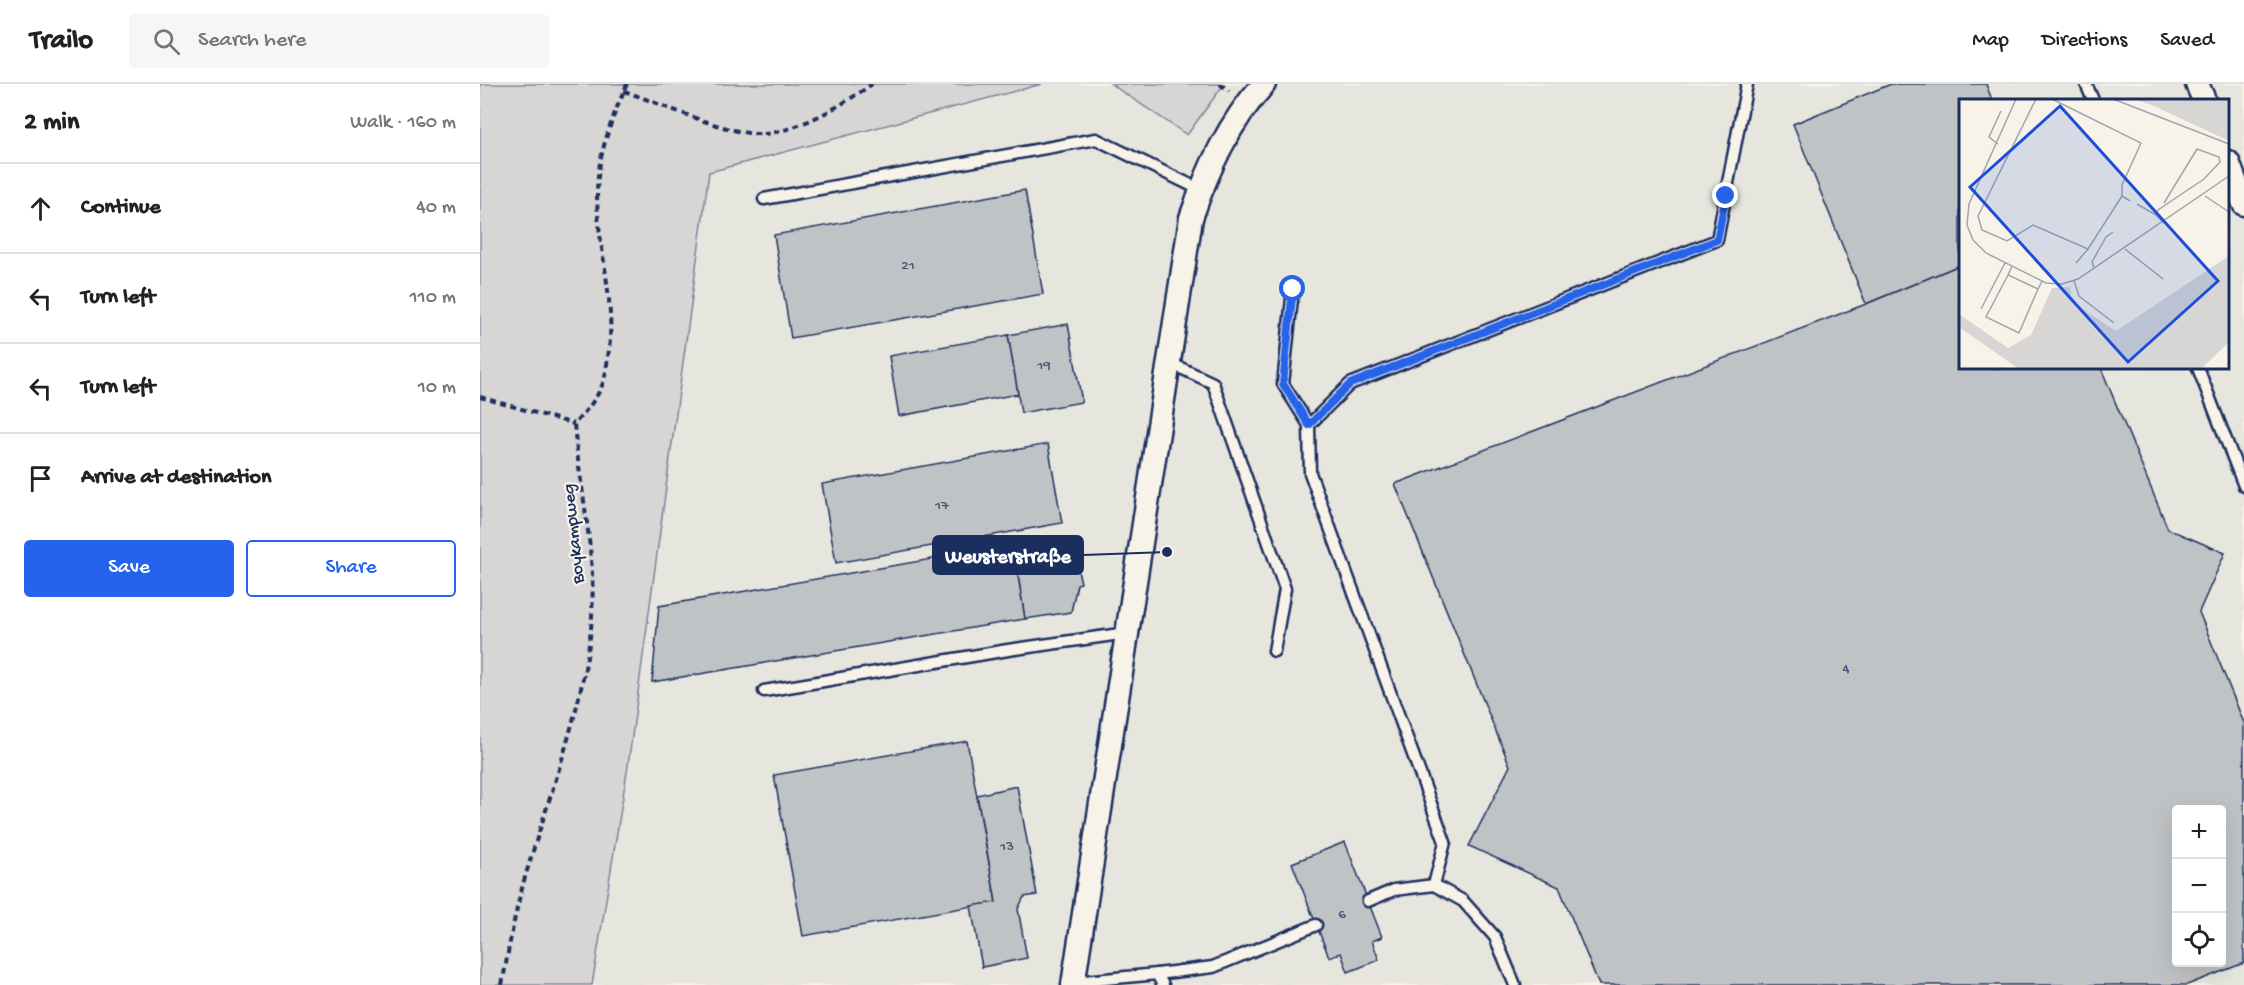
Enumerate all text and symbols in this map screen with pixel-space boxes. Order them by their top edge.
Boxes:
search box [129,14,549,68]
text: Trailo [30,25,93,58]
icon: search [150,25,183,58]
text: Search here [198,28,306,54]
text: Map [1972,29,2009,54]
text: Directions [2042,29,2127,54]
text: Saved [2160,29,2214,54]
inset map [1959,99,2229,369]
text: 2 min [24,108,79,139]
text: Walk · 160 m [350,112,456,135]
route end [1712,182,1738,208]
icon: ahead [24,192,57,225]
text: Continue [81,195,161,221]
text: 40 m [416,197,456,220]
house number: 21 [901,257,915,275]
route start [1279,275,1305,301]
icon: left [24,282,57,315]
text: Turn left [81,285,155,311]
text: 110 m [410,287,456,310]
house number: 19 [1036,357,1051,375]
icon: left [24,372,57,405]
text: Turn left [81,375,155,401]
text: 10 m [418,377,456,400]
icon: arrive [24,462,57,495]
text: Arrive at destination [81,465,271,491]
street label: Boykampweg [559,483,590,586]
house number: 17 [934,497,950,515]
callout: Weusterstraße [933,536,1083,574]
button: Save [24,540,234,597]
button: Share [246,540,456,597]
text: Weusterstraße [944,547,1072,570]
house number: 4 [1842,660,1850,678]
map controls [2172,805,2226,967]
button: + [2172,805,2226,859]
house number: 13 [999,838,1014,856]
button: − [2172,859,2226,913]
house number: 6 [1338,906,1346,924]
button: locate [2172,913,2226,967]

